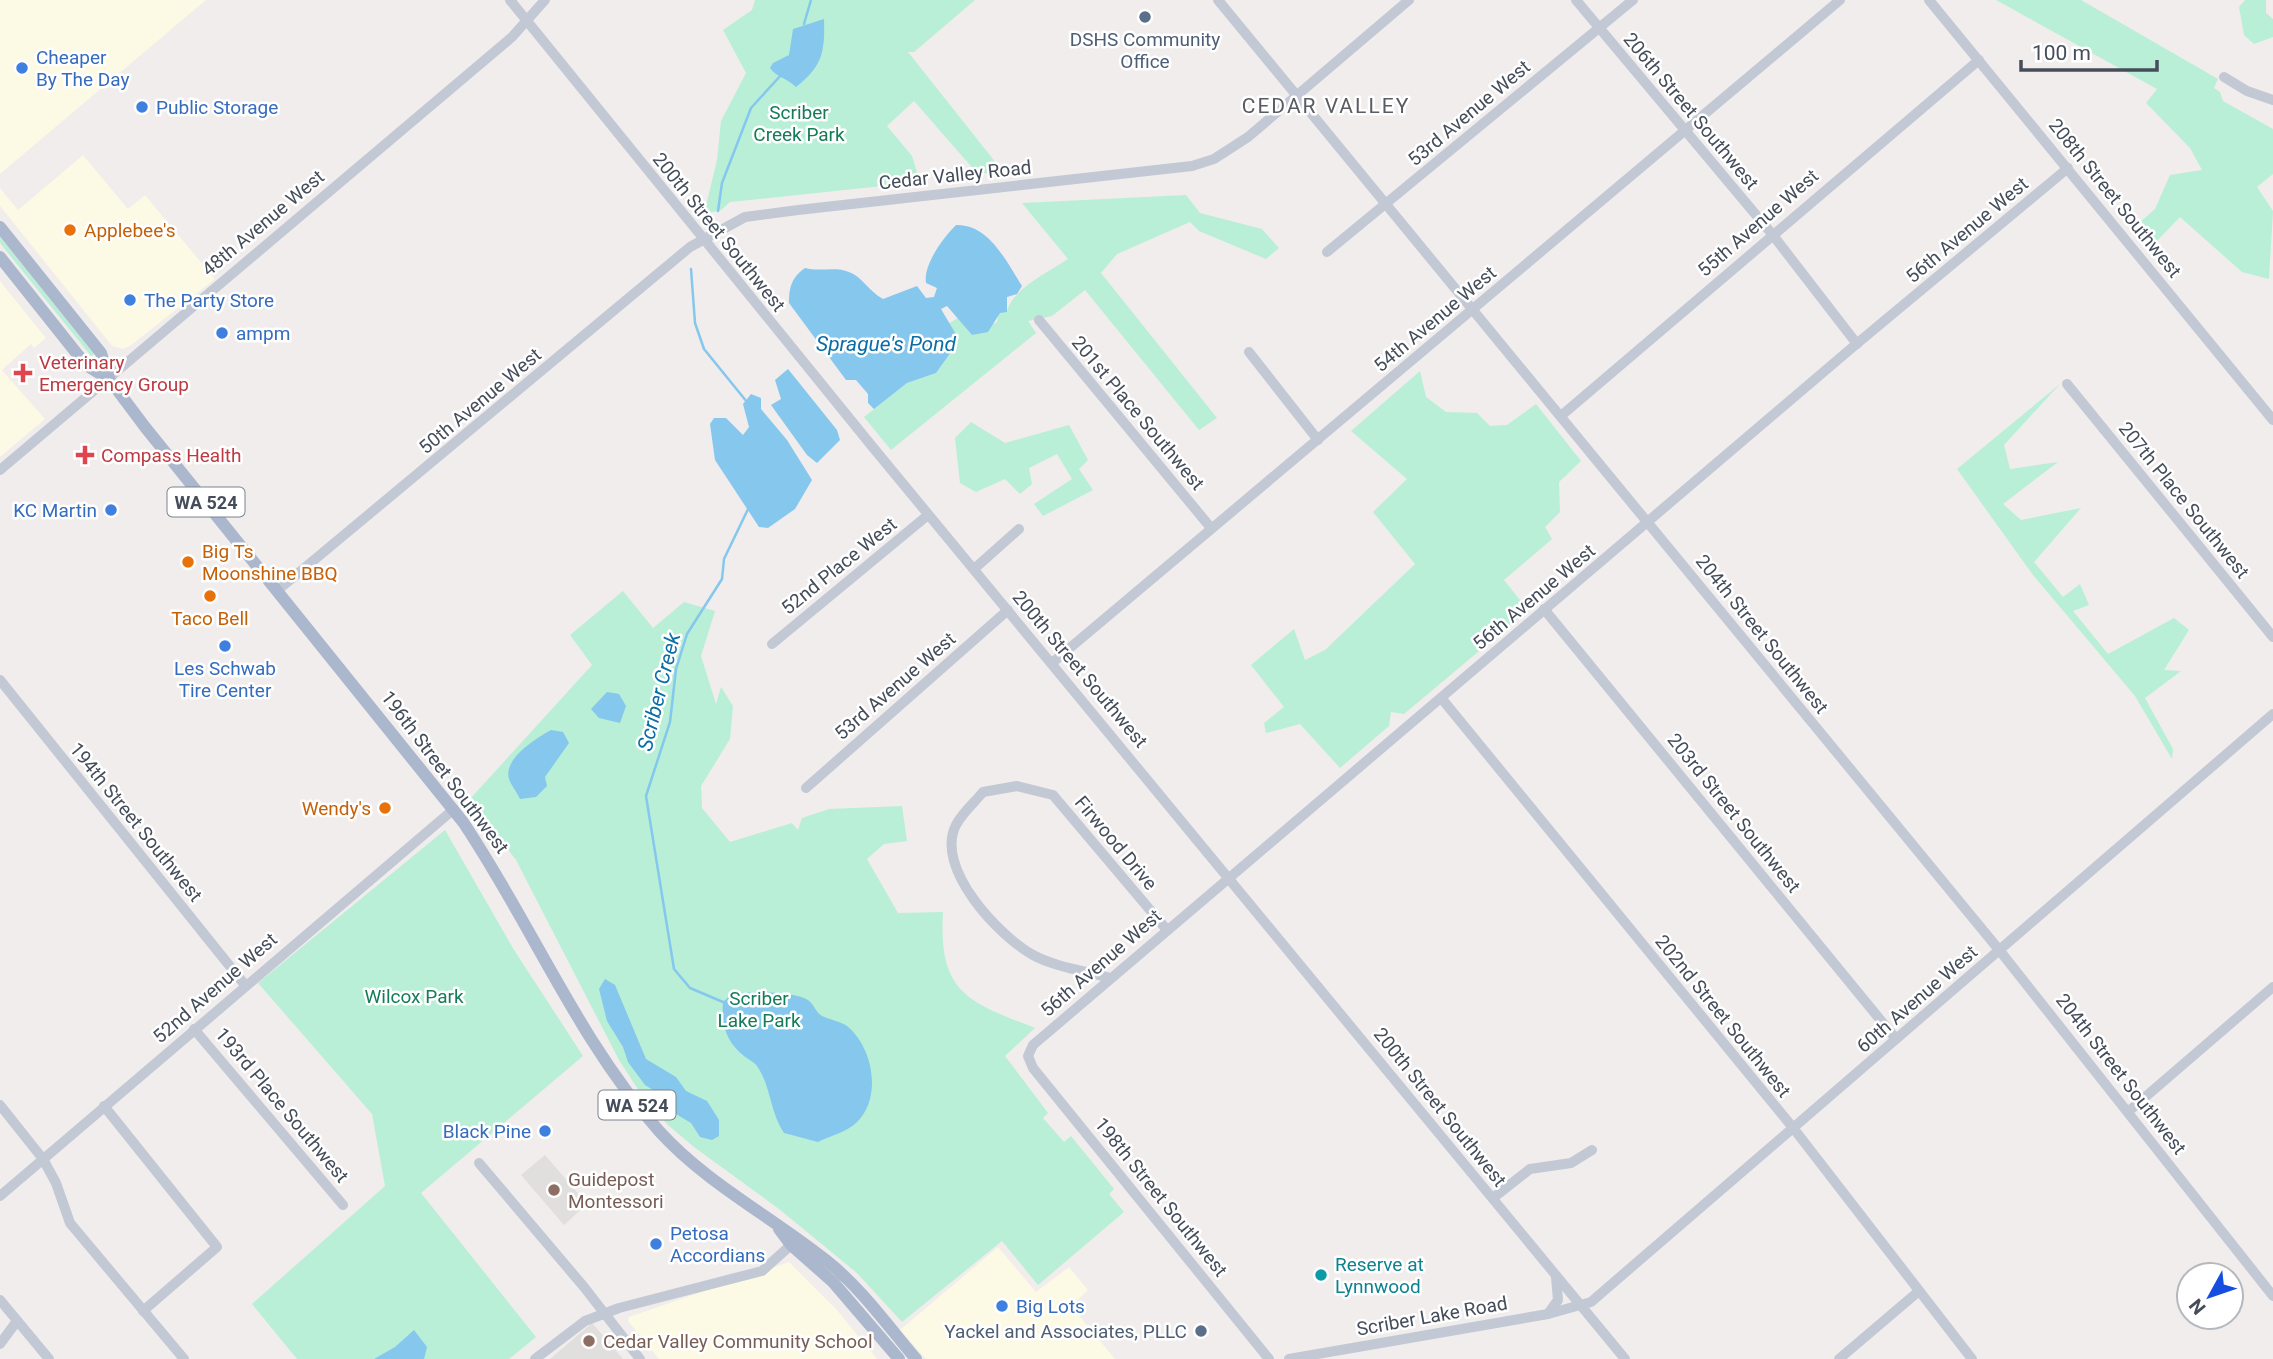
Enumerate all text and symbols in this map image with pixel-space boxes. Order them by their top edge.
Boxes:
marker: DSHS Community Office [1137,9,1153,25]
place label: DSHS Community Office [1070,28,1220,73]
street label: 206th Street Southwest [1619,28,1763,194]
scale bar [2021,28,2158,72]
text: 100 m [2032,41,2091,65]
place label: Cheaper By The Day [36,46,129,91]
street label: 53rd Avenue West [1403,55,1535,171]
marker: Cheaper By The Day [14,60,30,76]
district label: CEDAR VALLEY [1242,94,1410,118]
place label: Public Storage [156,96,278,119]
marker: Public Storage [134,99,150,115]
park label: Scriber Creek Park [753,101,845,146]
street label: 208th Street Southwest [2044,114,2186,282]
street label: 200th Street Southwest [648,148,790,316]
street label: Cedar Valley Road [878,156,1032,194]
street label: 55th Avenue West [1693,164,1823,282]
street label: 48th Avenue West [197,165,329,281]
street label: 56th Avenue West [1901,172,2033,288]
place label: Applebee's [84,219,176,242]
marker: Applebee's [62,222,78,238]
street label: 54th Avenue West [1369,261,1501,377]
place label: The Party Store [144,289,274,312]
marker: The Party Store [122,292,138,308]
place label: ampm [236,322,290,345]
marker: ampm [214,325,230,341]
street label: 201st Place Southwest [1067,331,1209,495]
water label: Sprague's Pond [816,332,956,356]
street label: 50th Avenue West [414,343,546,459]
place label: Veterinary Emergency Group [39,351,189,396]
marker: Veterinary Emergency Group [13,363,33,383]
street label: 207th Place Southwest [2114,417,2254,583]
place label: Compass Health [101,444,241,467]
marker: Compass Health [75,445,95,465]
road number: WA 524 [168,488,244,516]
place label: KC Martin [13,499,97,522]
marker: KC Martin [103,502,119,518]
street label: 52nd Place West [777,512,901,620]
street label: 56th Avenue West [1468,539,1600,655]
place label: Big Ts Moonshine BBQ [202,540,338,585]
street label: 204th Street Southwest [1691,550,1833,718]
marker: Big Ts Moonshine BBQ [180,554,196,570]
street label: 200th Street Southwest [1008,586,1152,752]
marker: Taco Bell [202,588,218,604]
place label: Taco Bell [171,607,249,630]
street label: 53rd Avenue West [830,627,960,745]
water label: Scriber Creek [633,630,685,754]
marker: Les Schwab Tire Center [217,638,233,654]
place label: Les Schwab Tire Center [174,657,276,702]
street label: 196th Street Southwest [376,686,514,858]
street label: 203rd Street Southwest [1663,729,1805,897]
street label: 194th Street Southwest [65,738,207,906]
street label: Firwood Drive [1070,791,1162,895]
place label: Wendy's [302,797,371,820]
marker: Wendy's [377,800,393,816]
street label: 56th Avenue West [1036,904,1166,1022]
street label: 52nd Avenue West [148,928,282,1048]
street label: 202nd Street Southwest [1650,930,1796,1102]
street label: 60th Avenue West [1852,940,1982,1058]
park label: Wilcox Park [364,985,464,1008]
park label: Scriber Lake Park [717,987,801,1032]
street label: 204th Street Southwest [2051,989,2191,1159]
street label: 193rd Place Southwest [211,1023,353,1187]
street label: 200th Street Southwest [1369,1023,1511,1191]
road number: WA 524 [598,1090,676,1120]
street label: 198th Street Southwest [1090,1113,1232,1281]
place label: Black Pine [443,1120,531,1143]
marker: Black Pine [537,1123,553,1139]
place label: Guidepost Montessori [568,1168,664,1213]
marker: Guidepost Montessori [546,1182,562,1198]
place label: Petosa Accordians [670,1222,765,1267]
marker: Petosa Accordians [648,1236,664,1252]
place label: Reserve at Lynnwood [1335,1253,1424,1298]
north arrow [2175,1261,2245,1331]
marker: Reserve at Lynnwood [1313,1267,1329,1283]
street label: Scriber Lake Road [1355,1291,1509,1341]
text: N [2184,1294,2210,1319]
place label: Big Lots [1016,1295,1085,1318]
marker: Big Lots [994,1298,1010,1314]
place label: Yackel and Associates, PLLC [944,1320,1187,1343]
marker: Yackel and Associates, PLLC [1193,1323,1209,1339]
place label: Cedar Valley Community School [603,1330,873,1353]
marker: Cedar Valley Community School [581,1333,597,1349]

